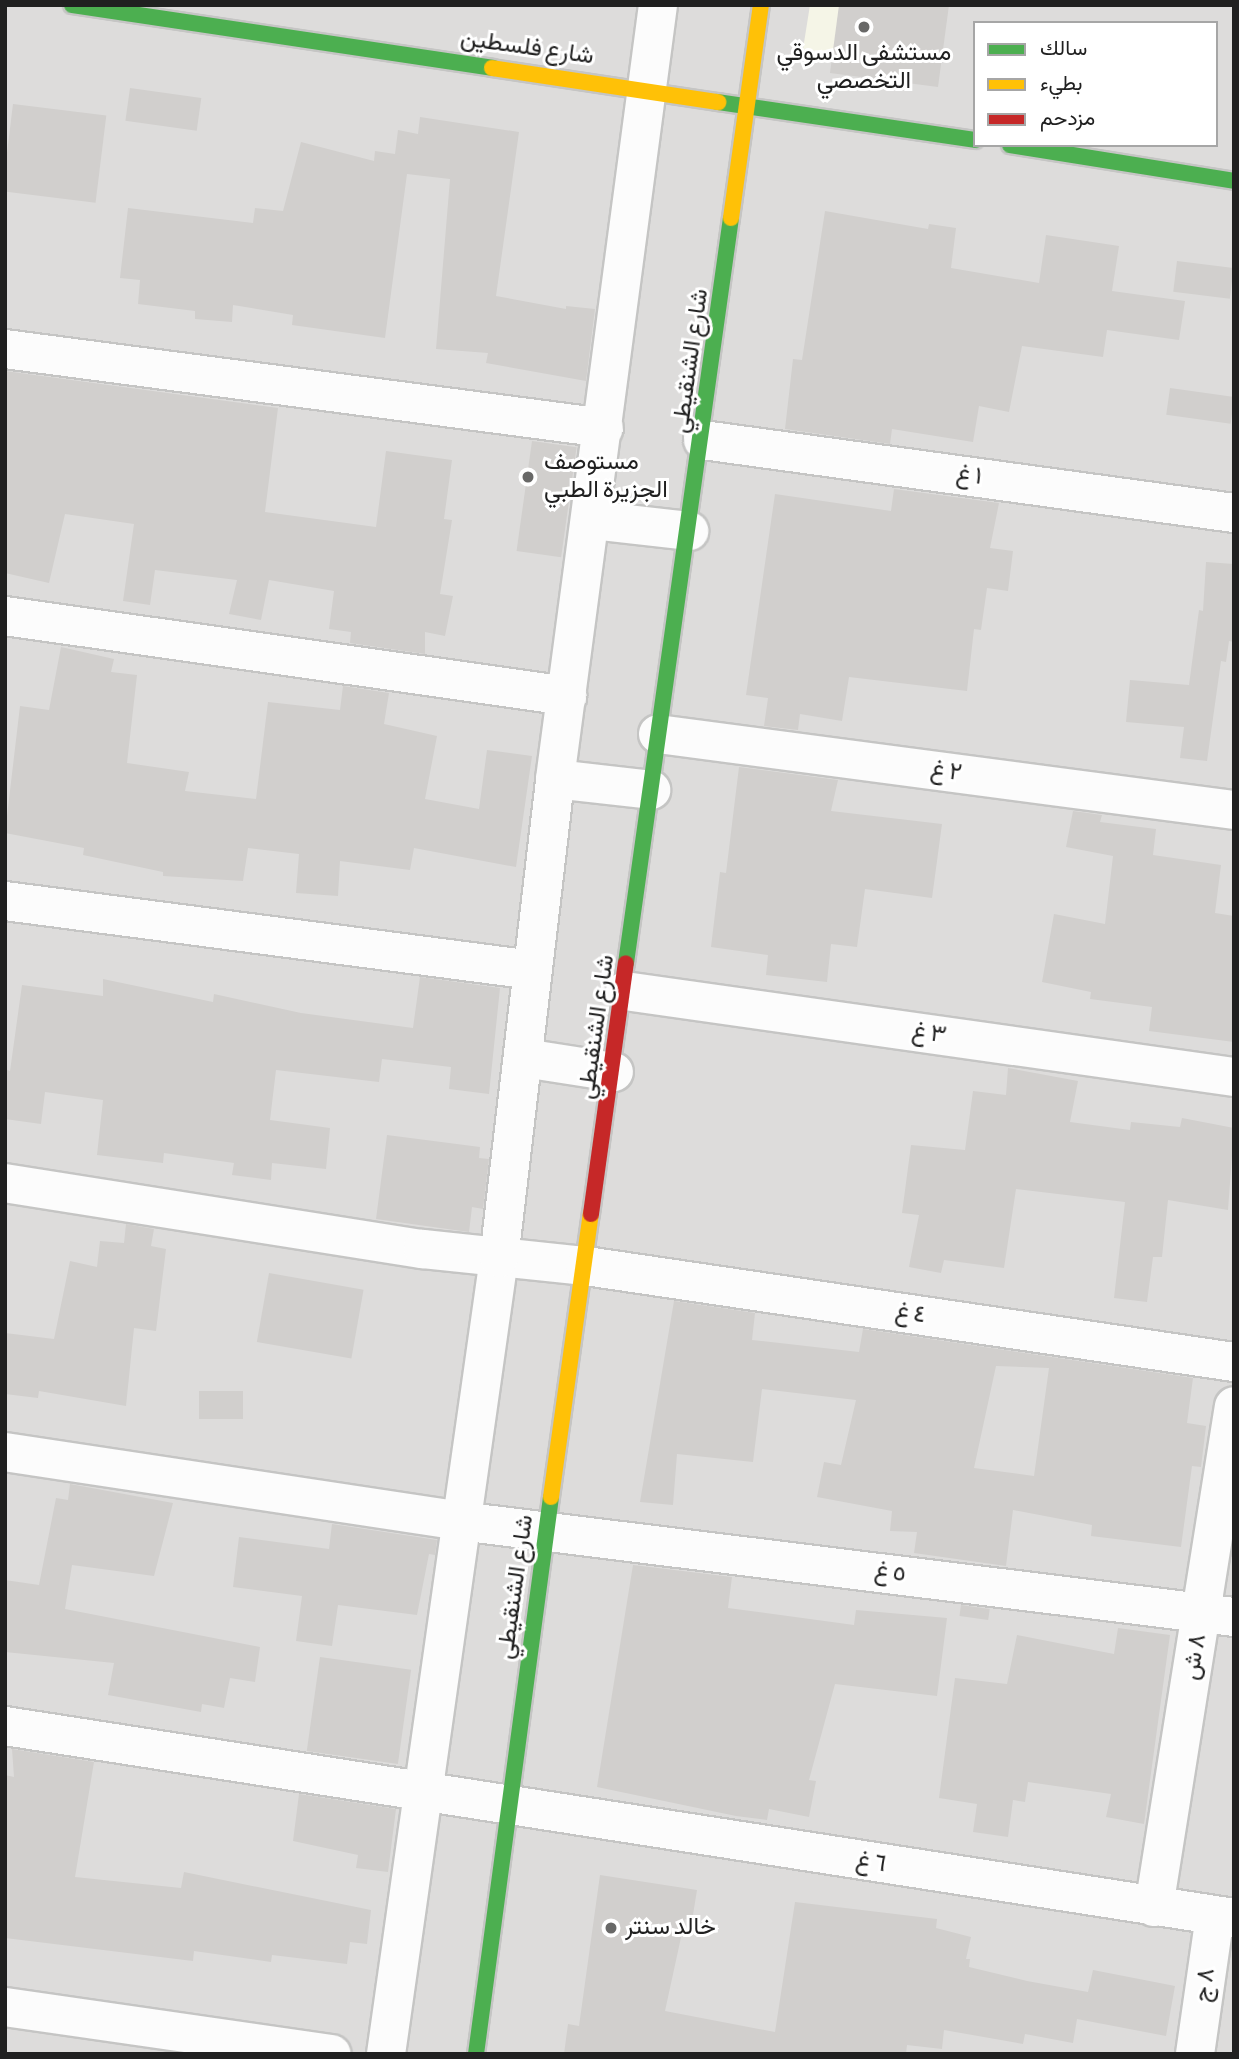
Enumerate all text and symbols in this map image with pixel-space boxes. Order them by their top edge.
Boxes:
marker: مستشفى الدسوقي التخصصي [854,17,874,37]
legend [973,21,1218,147]
street label: شارع فلسطين [459,24,595,72]
text: سالك [1040,38,1087,59]
place label: مستشفى الدسوقي التخصصي [777,40,951,96]
text: بطيء [1040,73,1083,94]
text: مزدحم [1040,108,1095,129]
street label: شارع الشنقيطي [667,287,715,435]
place label: مستوصف الجزيرة الطبي [544,449,668,505]
street label: ١ غ [954,460,984,492]
marker: مستوصف الجزيرة الطبي [518,467,538,487]
street label: ٢ غ [928,756,964,788]
street label: شارع الشنقيطي [573,953,621,1101]
street label: ٣ غ [910,1017,948,1051]
street label: ٤ غ [893,1298,927,1330]
street label: شارع الشنقيطي [492,1513,540,1661]
street label: ٥ غ [873,1557,907,1589]
street label: ٨ ش [1177,1632,1213,1682]
street label: ٦ غ [854,1846,888,1880]
place label: خالد سنتر [625,1914,716,1942]
marker: خالد سنتر [603,1920,619,1936]
street label: ٨ ج [1188,1966,1222,2004]

